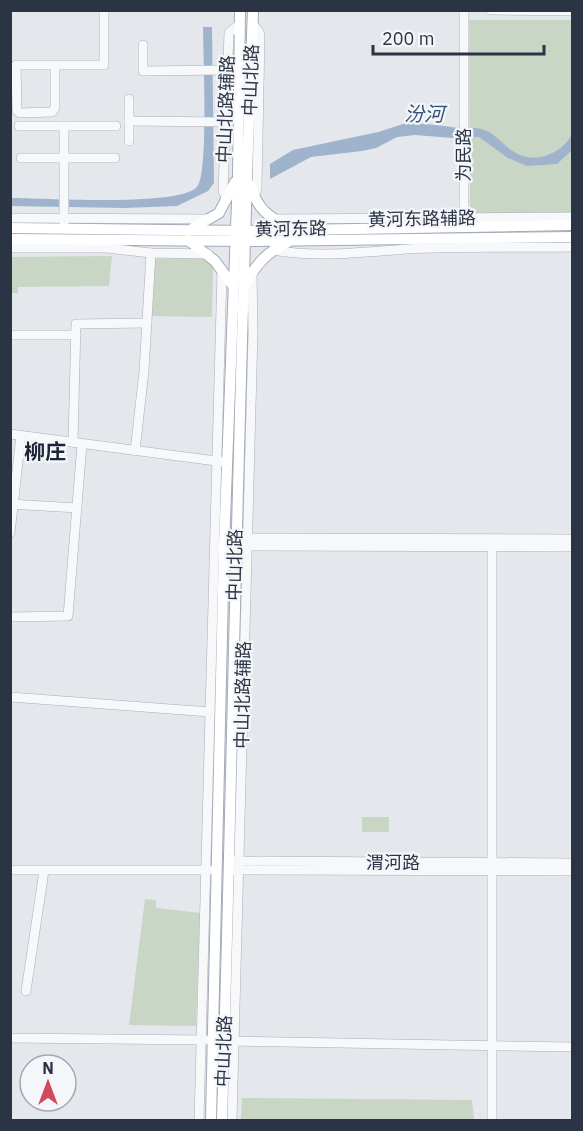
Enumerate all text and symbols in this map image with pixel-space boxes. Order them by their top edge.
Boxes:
scale bar [373,18,544,56]
text: 200 m [382,27,434,50]
street label: 中山北路 [238,44,263,116]
street label: 中山北路辅路 [212,55,239,163]
water label: 汾河 [404,100,448,127]
street label: 为民路 [452,128,475,182]
street label: 黄河东路辅路 [368,206,476,231]
street label: 黄河东路 [255,216,327,241]
district label: 柳庄 [24,437,66,465]
street label: 中山北路 [222,529,247,601]
street label: 中山北路辅路 [230,641,255,749]
street label: 渭河路 [366,851,420,874]
street label: 中山北路 [211,1015,236,1087]
north arrow [18,1053,78,1113]
text: N [42,1058,54,1078]

